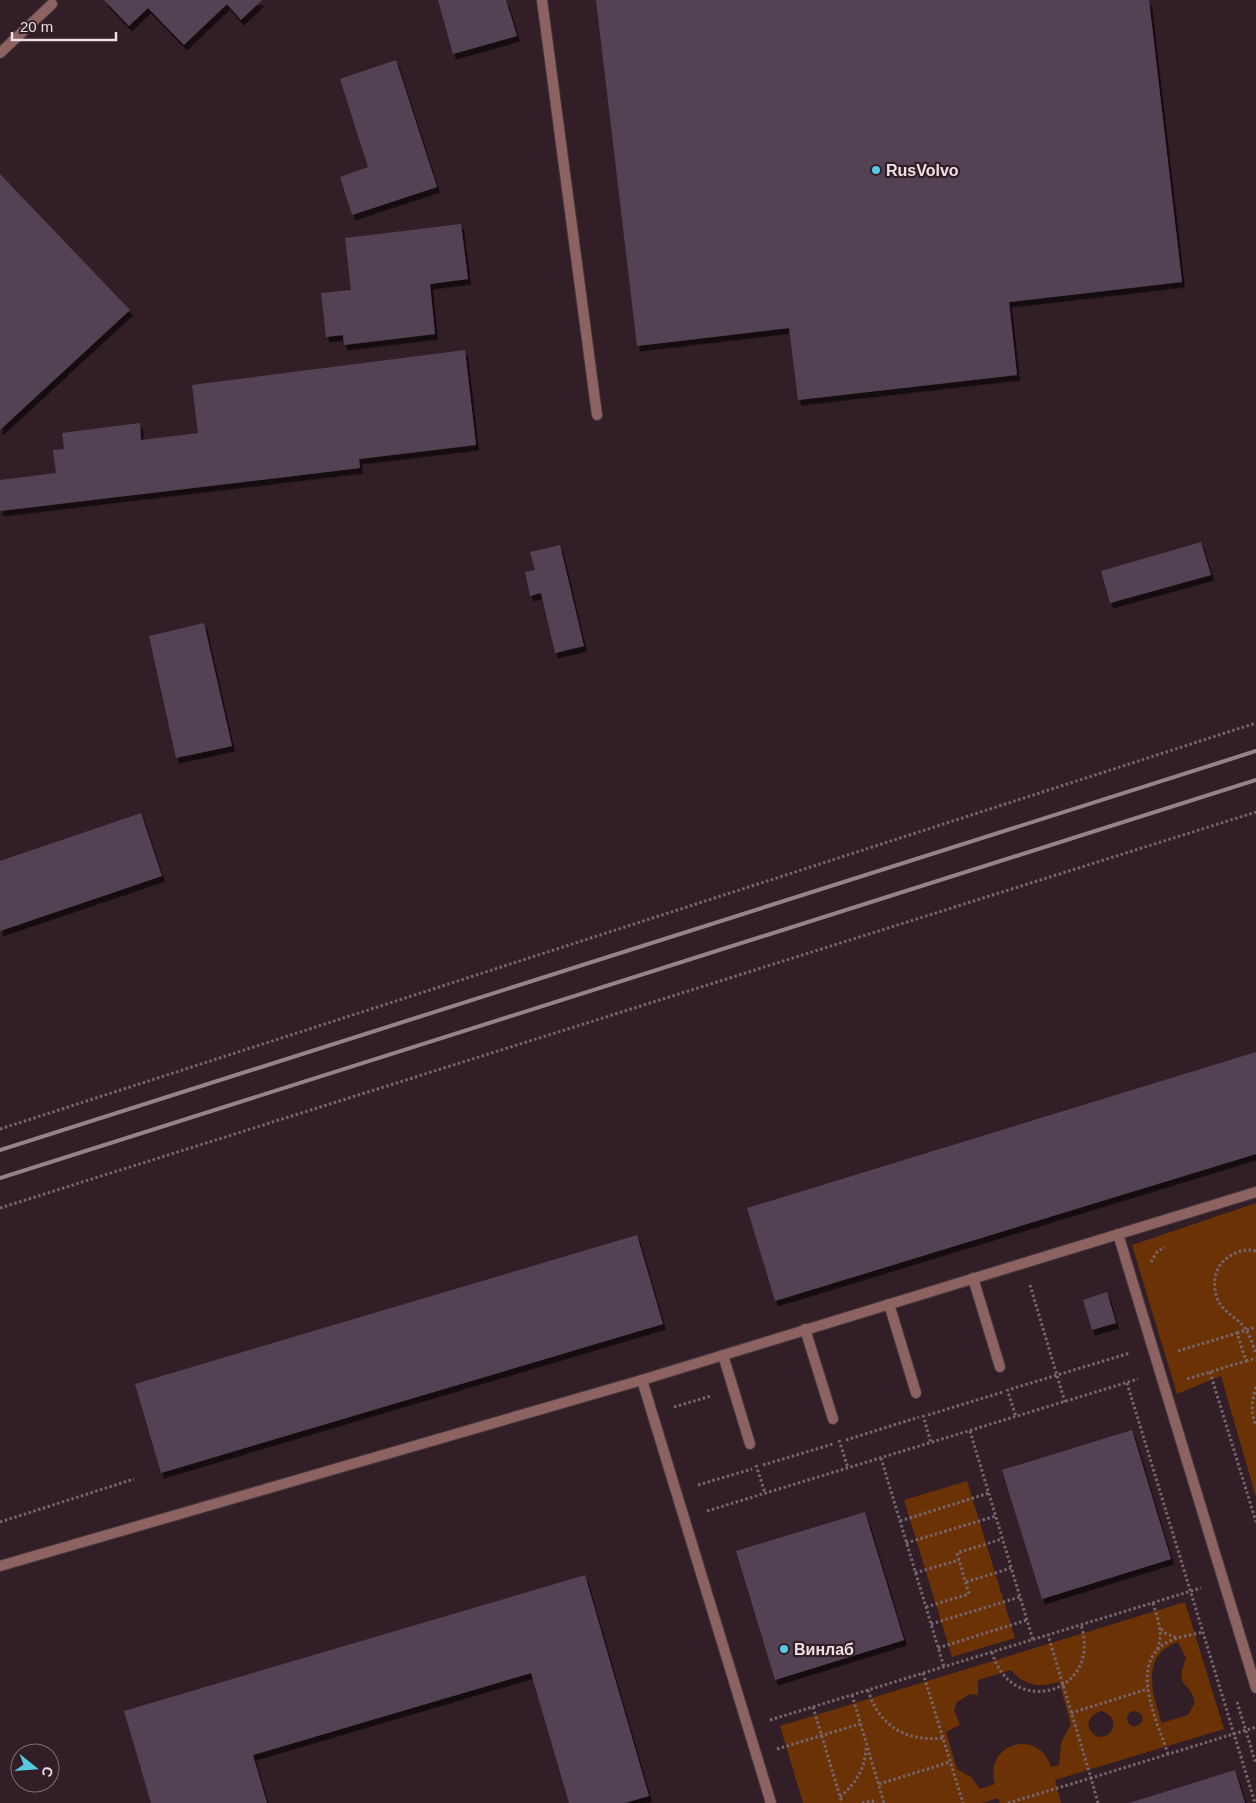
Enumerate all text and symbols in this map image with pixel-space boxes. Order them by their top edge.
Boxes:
scale bar [12,10,116,42]
text: 20 m [20,18,53,35]
place label: RusVolvo [886,162,959,179]
marker: RusVolvo [870,164,882,176]
place label: Винлаб [794,1641,854,1658]
marker: Винлаб [778,1643,790,1655]
north arrow [10,1743,60,1793]
text: С [38,1765,57,1779]

